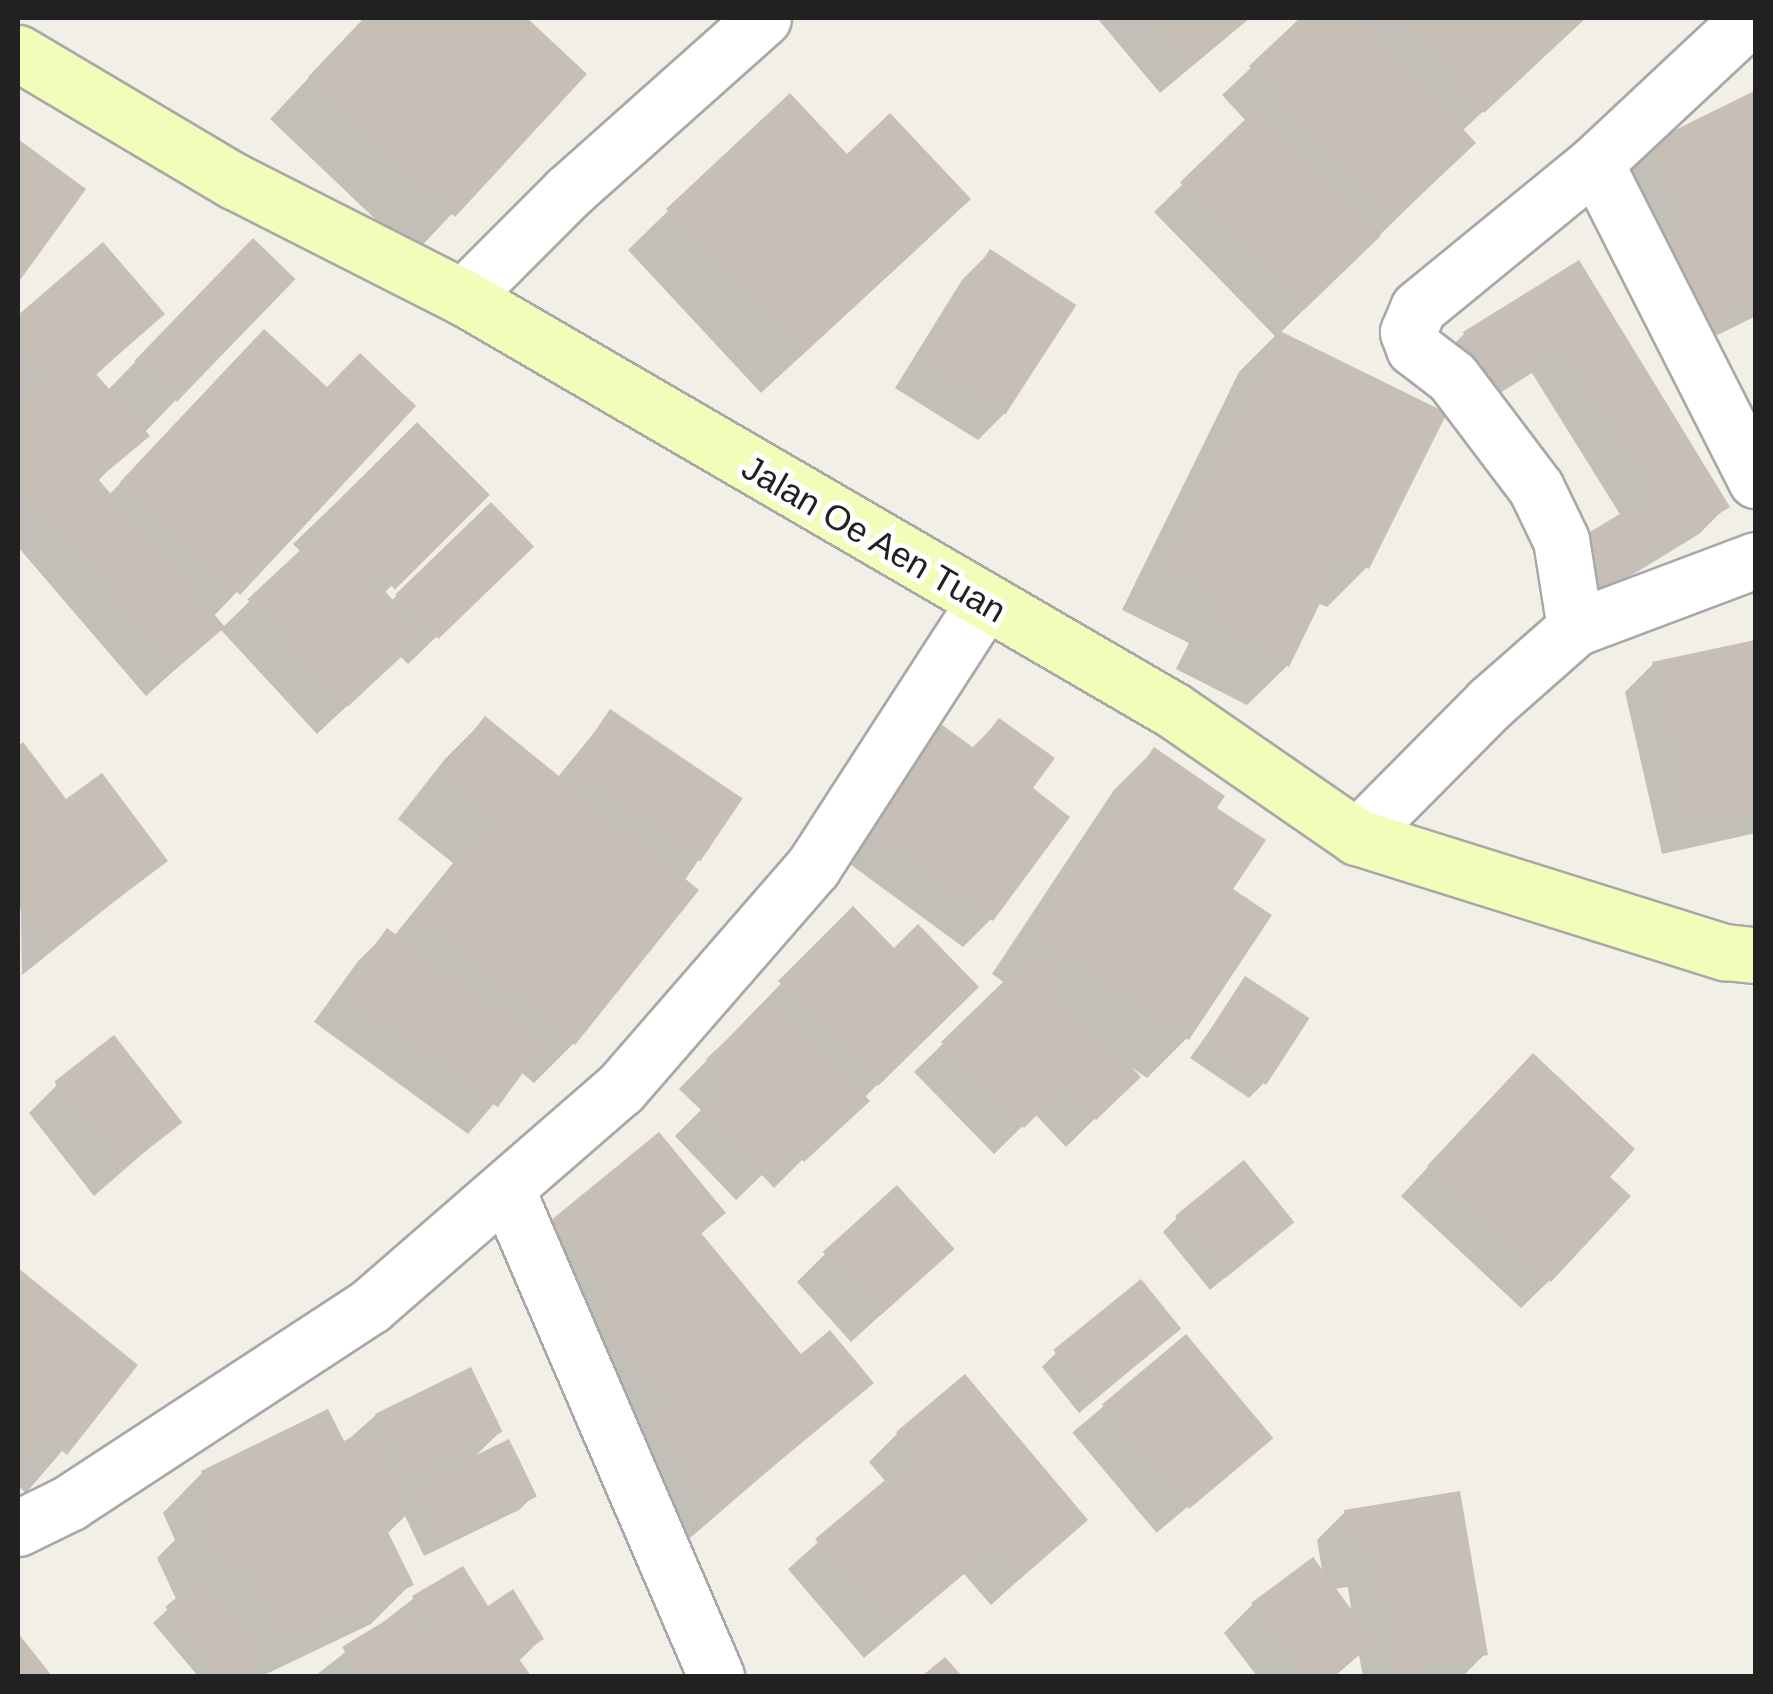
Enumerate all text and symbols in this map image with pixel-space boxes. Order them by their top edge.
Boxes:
street label: Jalan Oe Aen Tuan [733,446,1015,632]

